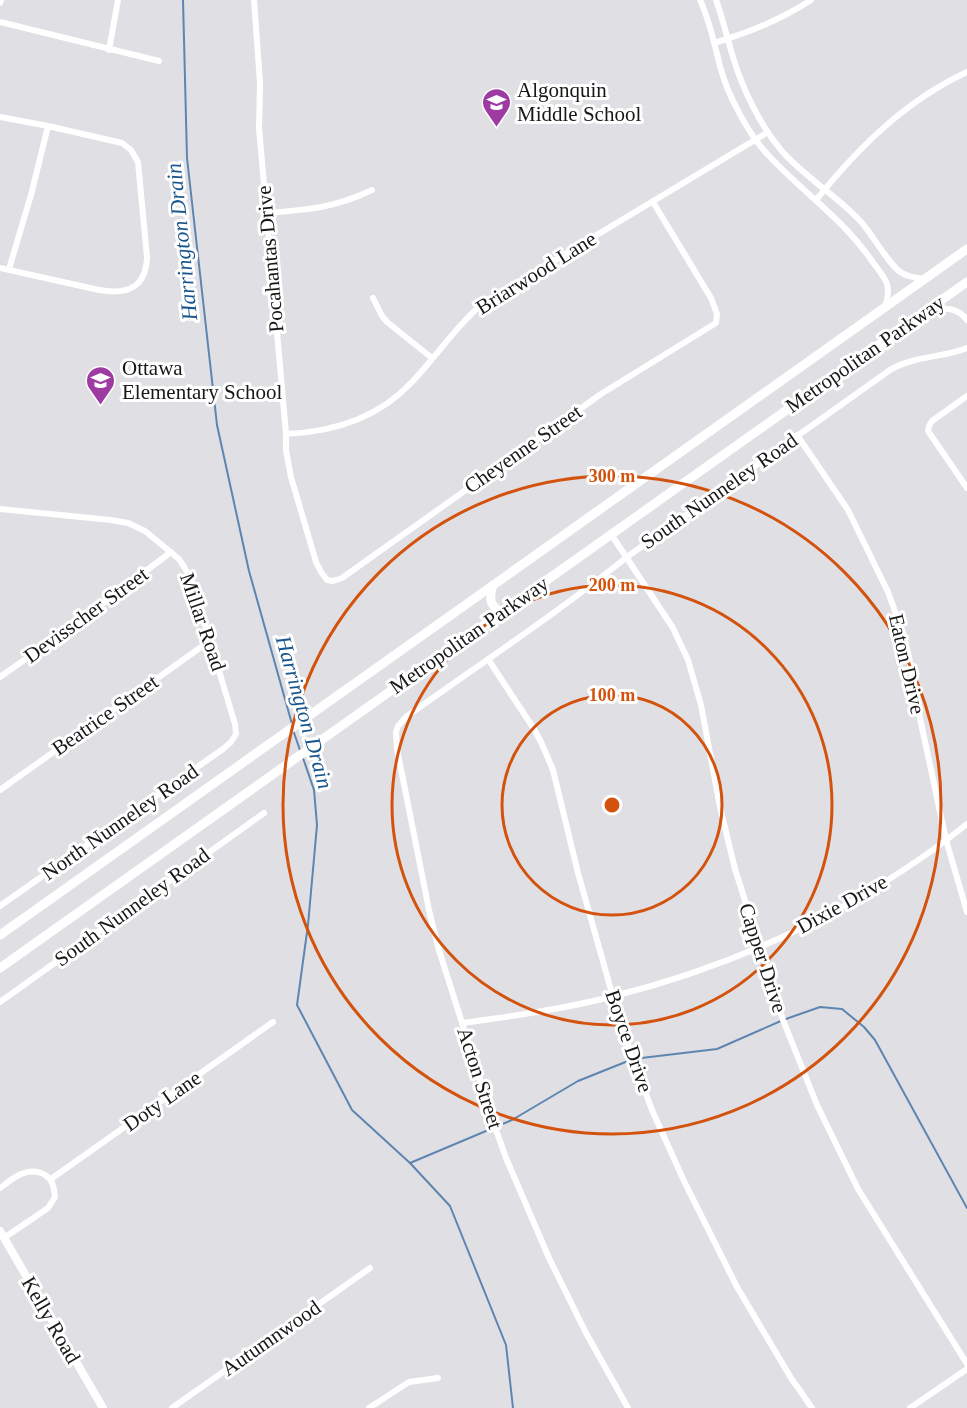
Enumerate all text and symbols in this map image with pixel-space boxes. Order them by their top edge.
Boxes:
place label: Algonquin Middle School [517,78,641,126]
school or university icon: Algonquin Middle School [480,86,512,128]
water label: Harrington Drain [161,162,202,323]
street label: Pocahantas Drive [252,184,288,334]
street label: Briarwood Lane [472,227,600,319]
street label: Metropolitan Parkway [781,290,949,418]
place label: Ottawa Elementary School [122,356,283,404]
school or university icon: Ottawa Elementary School [85,364,117,406]
street label: Cheyenne Street [460,399,587,498]
street label: South Nunneley Road [636,428,802,554]
text: 300 m [589,466,635,486]
street label: Devisscher Street [19,562,153,668]
street label: Millar Road [175,570,231,675]
street label: Metropolitan Parkway [385,571,553,699]
text: 200 m [589,575,635,595]
street label: Eaton Drive [884,612,930,716]
water label: Harrington Drain [270,632,338,792]
street label: Beatrice Street [47,669,163,760]
text: 100 m [589,685,635,705]
street label: North Nunneley Road [37,759,203,885]
centre of rings [602,795,622,815]
street label: South Nunneley Road [50,842,214,971]
street label: Dixie Drive [793,869,891,939]
street label: Capper Drive [734,900,792,1016]
street label: Boyce Drive [600,987,658,1095]
street label: Acton Street [452,1024,508,1132]
street label: Doty Lane [119,1066,205,1136]
street label: Kelly Road [17,1272,86,1368]
street label: Autumnwood [217,1295,326,1381]

